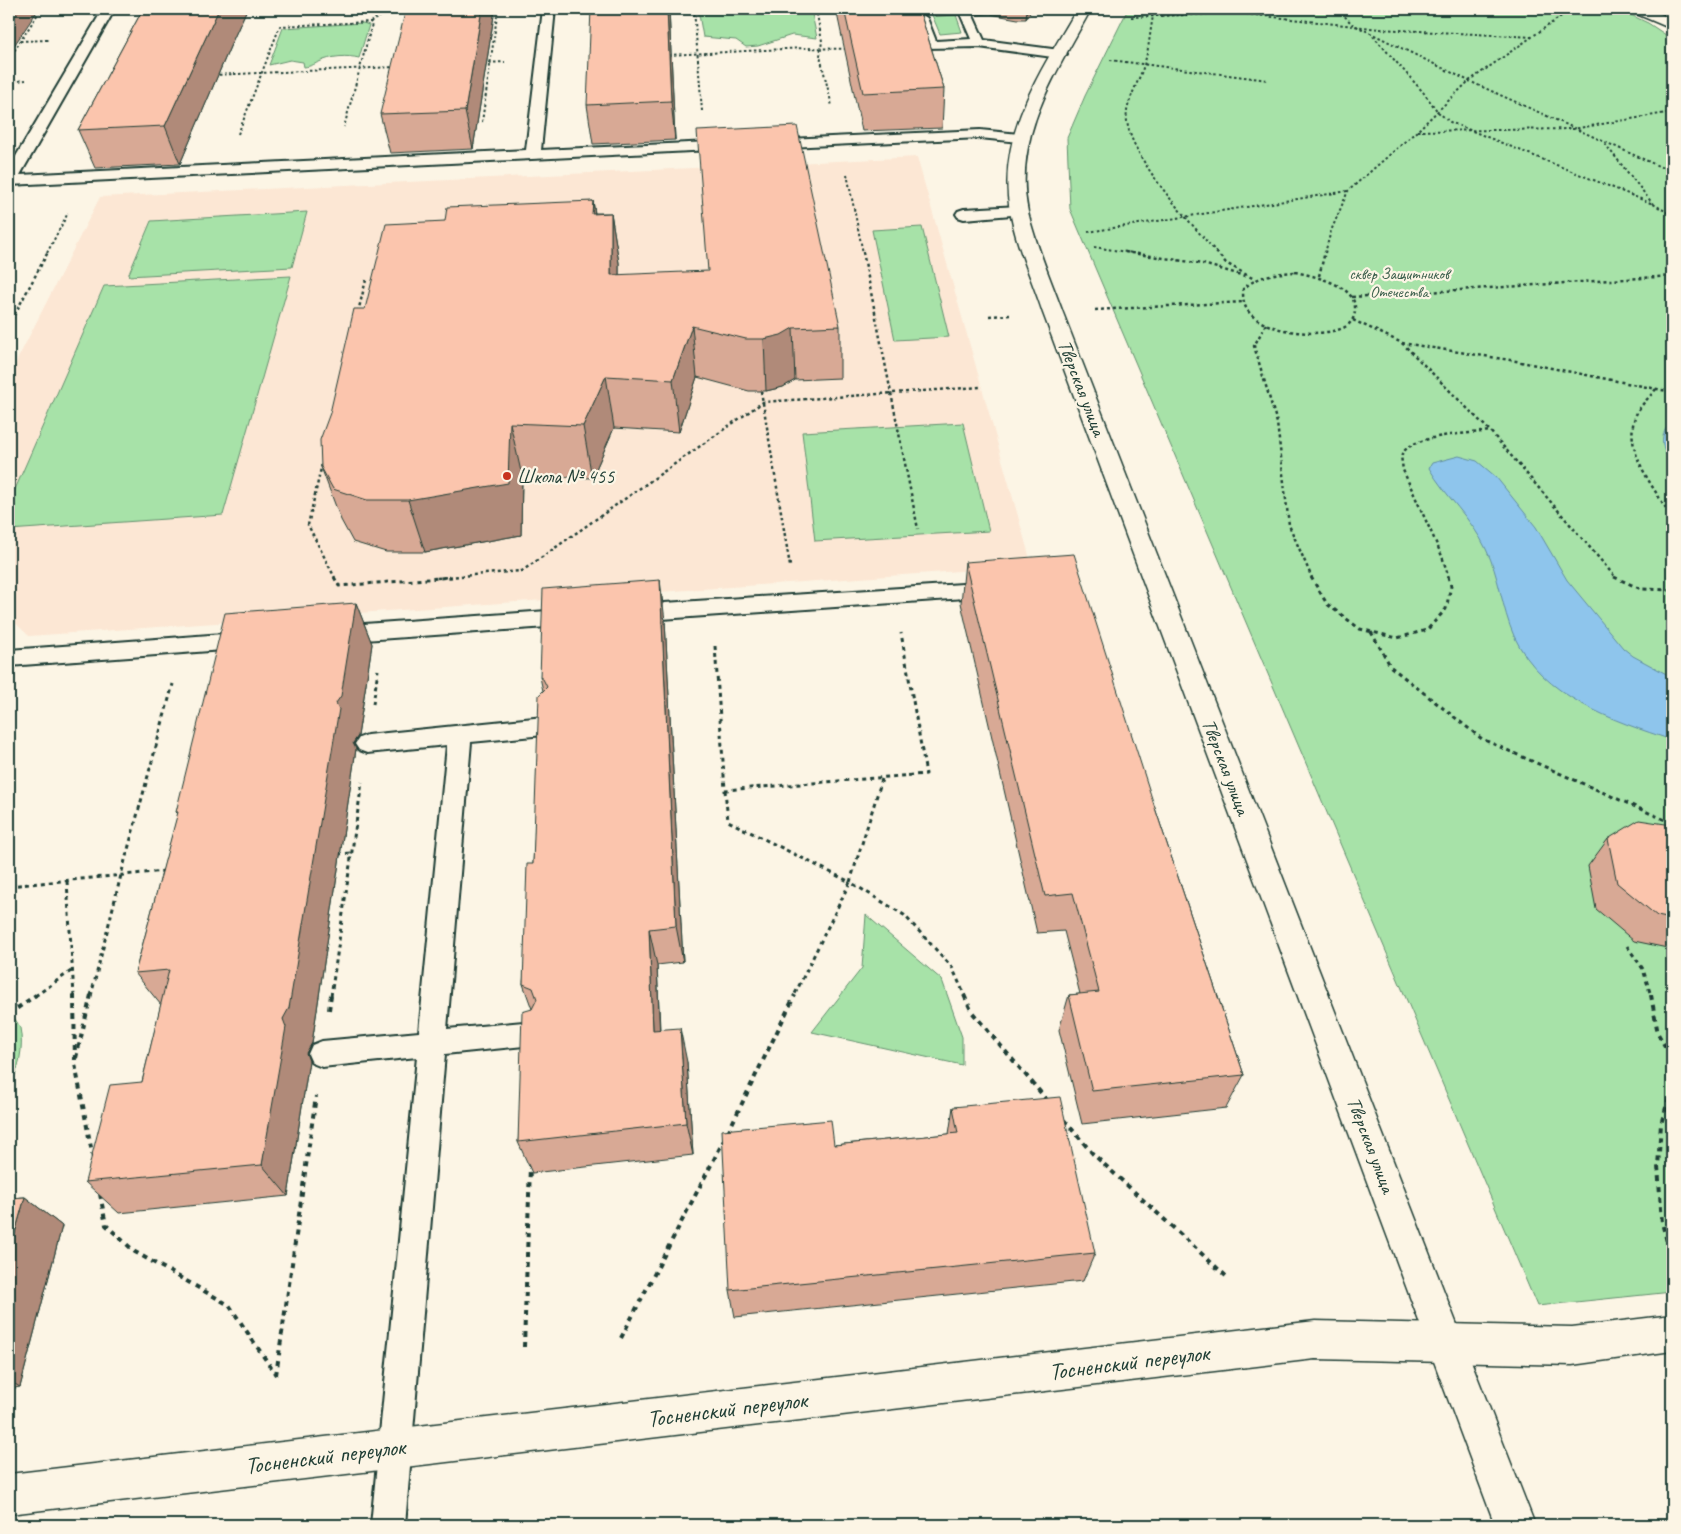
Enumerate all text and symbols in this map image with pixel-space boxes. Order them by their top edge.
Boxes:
park label: сквер Защитников Отечества [1349,264,1452,302]
street label: Тверская улица [1052,336,1112,441]
place label: Школа № 455 [517,464,615,489]
marker: Школа № 455 [501,470,513,482]
street label: Тверская улица [1196,715,1256,820]
street label: Тверская улица [1341,1093,1401,1198]
street label: Тосненский переулок [1047,1337,1213,1387]
street label: Тосненский переулок [645,1384,811,1434]
street label: Тосненский переулок [243,1431,409,1481]

